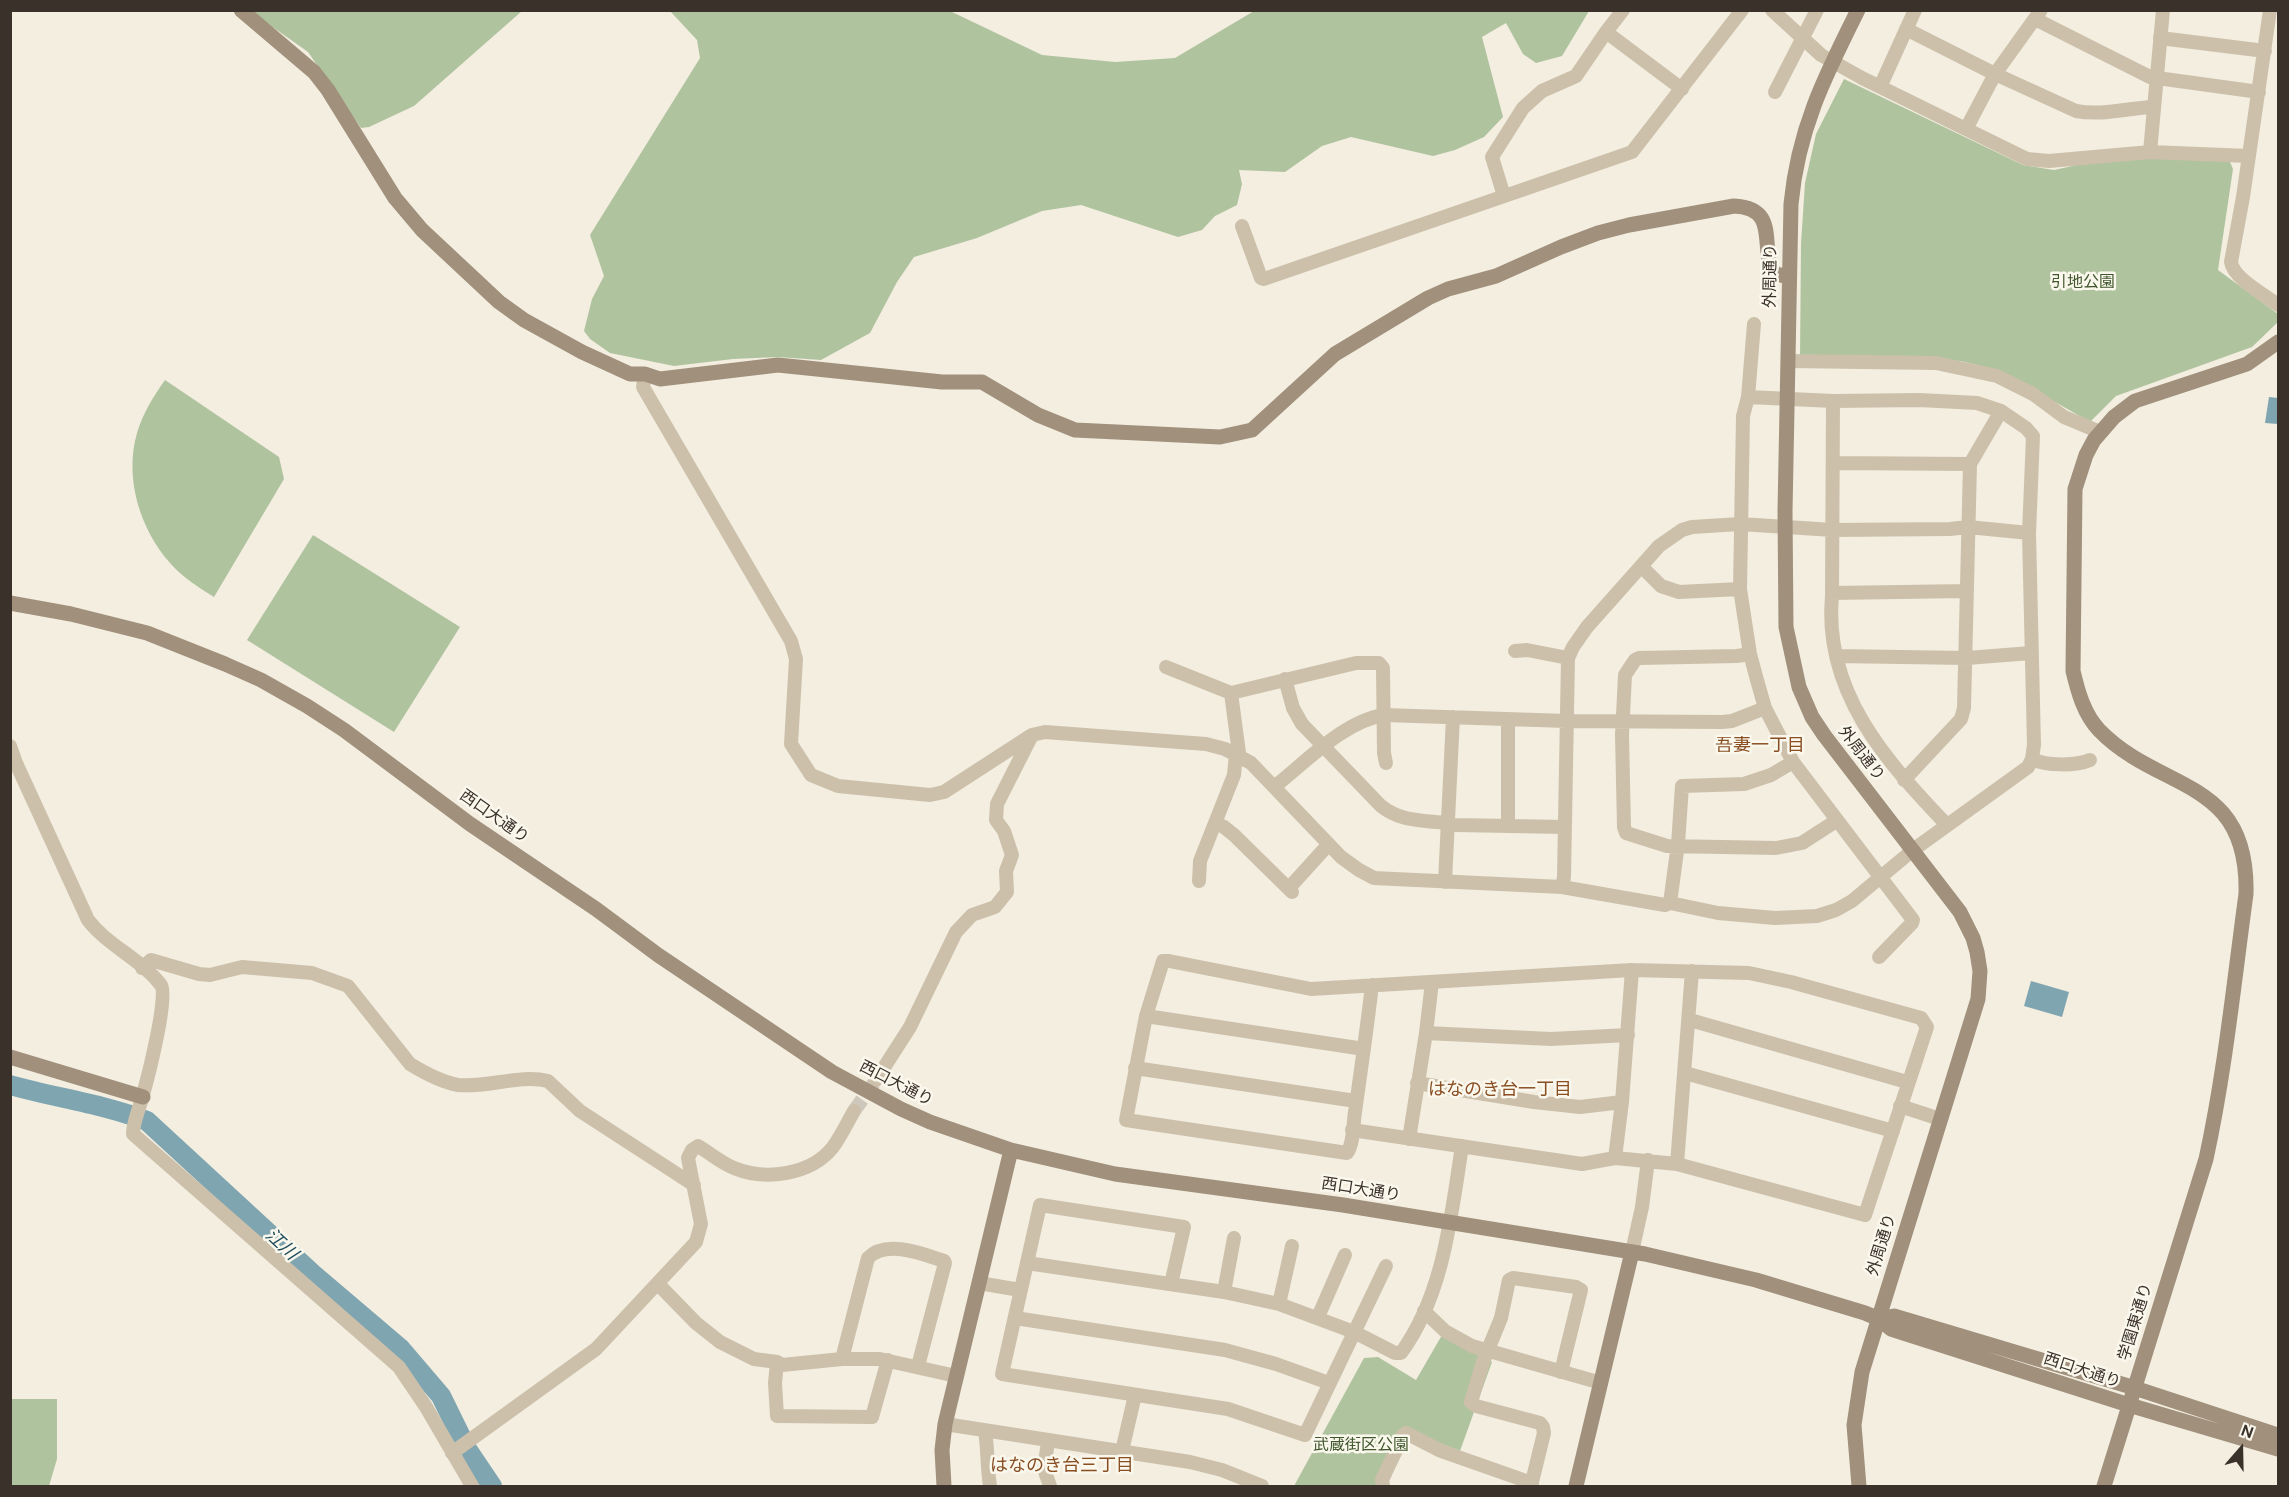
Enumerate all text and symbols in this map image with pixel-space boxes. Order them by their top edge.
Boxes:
street label: 外周通り [1761,244,1781,308]
park label: 引地公園 [2051,273,2115,293]
street label: 外周通り [1834,723,1888,785]
district label: 吾妻一丁目 [1715,735,1805,757]
street label: 西口大通り [456,786,532,848]
street label: 西口大通り [856,1057,936,1111]
district label: はなのき台一丁目 [1428,1079,1572,1101]
street label: 西口大通り [1320,1174,1402,1206]
street label: 外周通り [1863,1212,1901,1278]
water label: 江川 [260,1225,302,1265]
street label: 学園東通り [2115,1281,2157,1363]
street label: 西口大通り [2041,1350,2123,1392]
north arrow [2211,1419,2271,1479]
text: N [2238,1420,2256,1443]
park label: 武蔵街区公園 [1313,1436,1409,1456]
district label: はなのき台三丁目 [990,1455,1134,1477]

